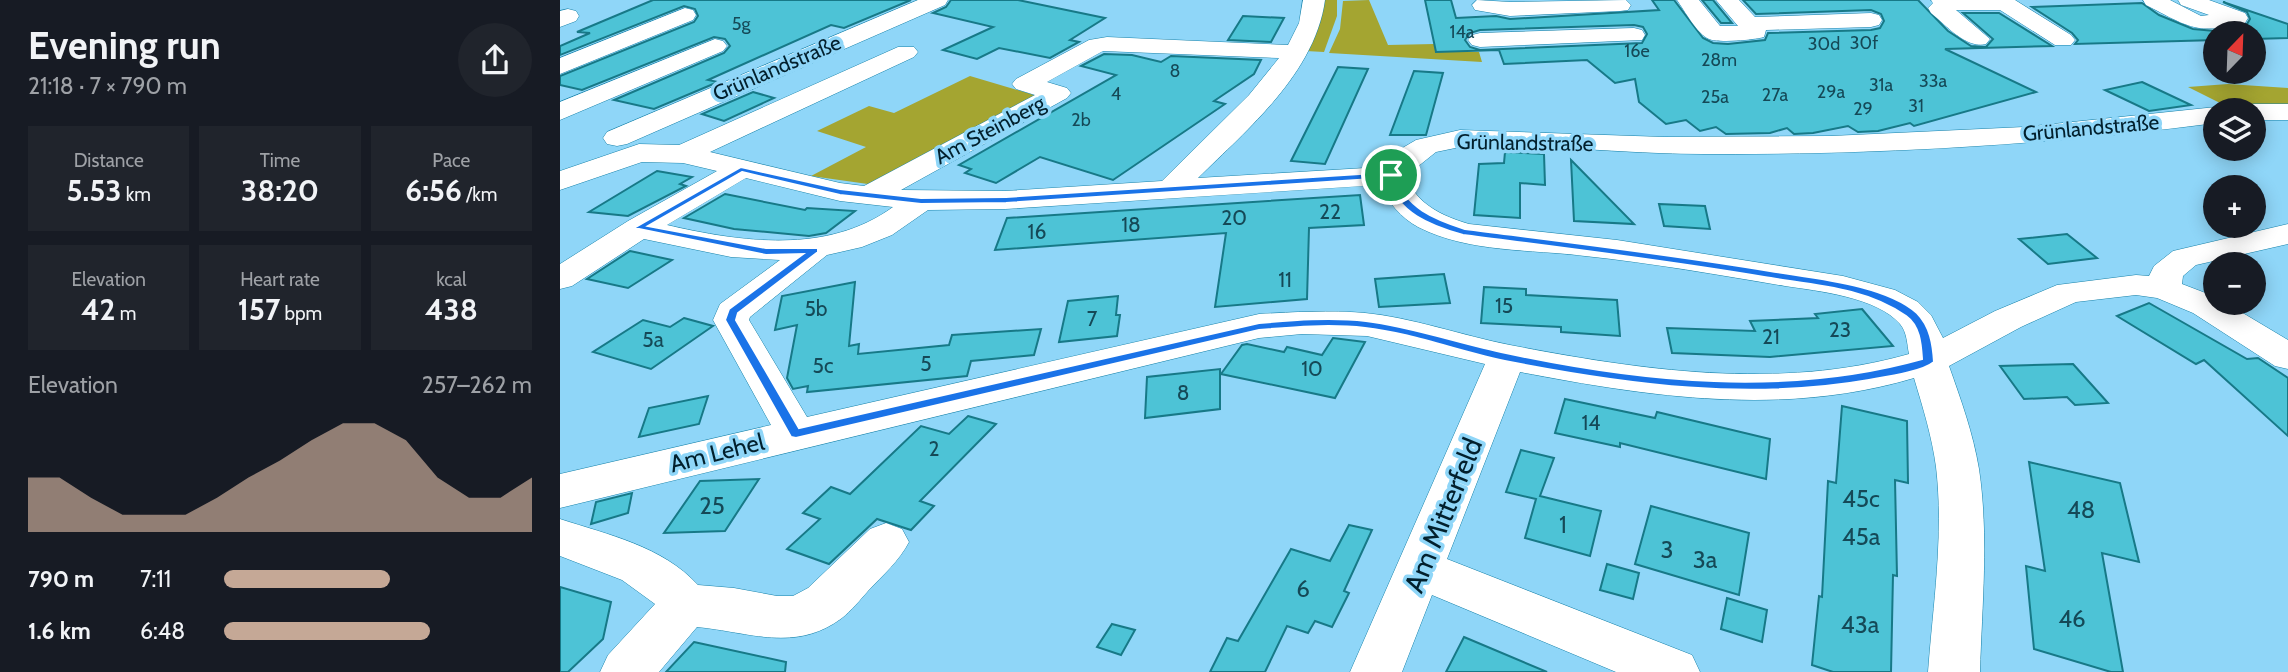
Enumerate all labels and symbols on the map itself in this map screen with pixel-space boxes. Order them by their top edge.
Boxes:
house number: 5g [732,13,751,35]
house number: 14a [1450,21,1475,43]
north arrow [2203,21,2266,84]
street label: Grünlandstraße [709,29,845,106]
house number: 30f [1850,32,1878,54]
house number: 30d [1808,33,1840,55]
house number: 16e [1624,40,1650,62]
house number: 28m [1701,49,1737,71]
house number: 8 [1170,60,1180,82]
house number: 33a [1919,70,1947,92]
house number: 31a [1869,74,1893,96]
house number: 29a [1817,81,1846,103]
house number: 4 [1111,83,1121,105]
house number: 27a [1762,84,1789,106]
house number: 25a [1701,86,1729,108]
street label: Am Steinberg [930,90,1050,169]
house number: 31 [1908,95,1924,117]
house number: 29 [1853,98,1873,120]
house number: 2b [1071,109,1091,131]
street label: Grünlandstraße [2022,109,2160,146]
street label: Grünlandstraße [1456,129,1594,156]
pin [1361,145,1421,205]
house number: 22 [1319,199,1341,224]
house number: 20 [1221,205,1247,230]
house number: 18 [1121,212,1141,237]
house number: 16 [1028,219,1046,244]
house number: 11 [1278,267,1292,292]
house number: 15 [1495,293,1513,318]
house number: 5b [804,296,828,321]
house number: 7 [1087,306,1098,331]
house number: 23 [1829,317,1851,342]
house number: 21 [1762,324,1780,349]
house number: 5a [642,327,664,352]
house number: 5 [920,351,932,376]
house number: 5c [813,353,833,378]
house number: 10 [1301,356,1323,381]
house number: 8 [1177,380,1189,405]
house number: 14 [1582,410,1600,435]
street label: Am Lehel [667,427,767,478]
street label: Am Mitterfeld [1397,433,1489,597]
house number: 2 [928,436,940,461]
house number: 45c [1842,484,1880,513]
house number: 25 [699,491,725,520]
house number: 48 [2067,495,2095,524]
house number: 1 [1559,510,1567,539]
house number: 45a [1842,522,1881,551]
house number: 3 [1661,535,1673,564]
house number: 3a [1693,545,1718,574]
house number: 6 [1296,574,1310,603]
house number: 46 [2058,604,2086,633]
house number: 43a [1841,610,1880,639]

